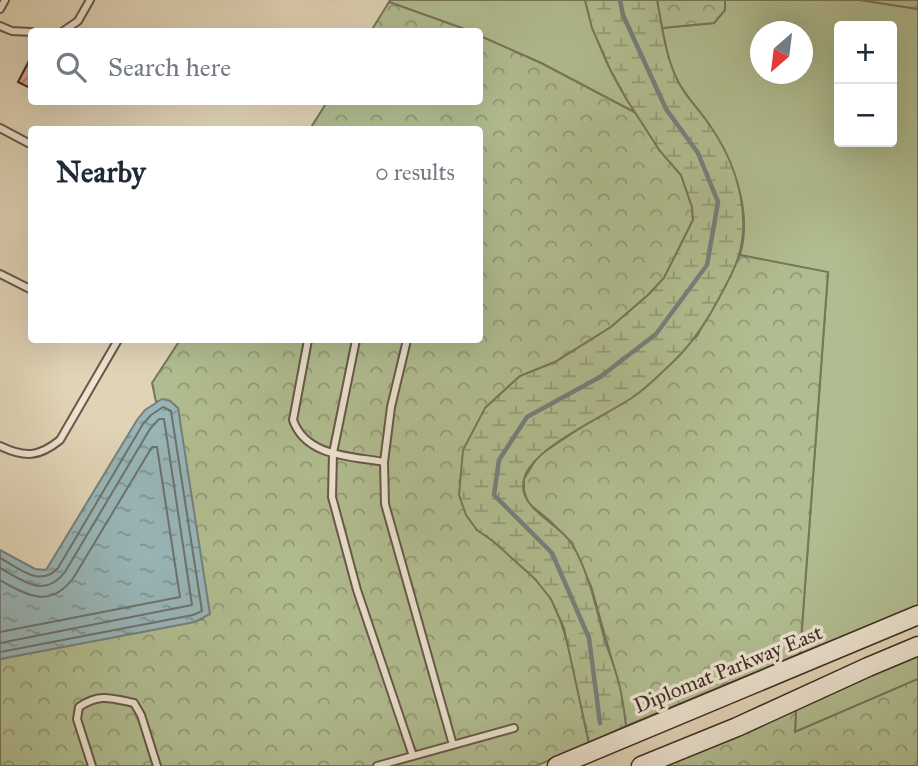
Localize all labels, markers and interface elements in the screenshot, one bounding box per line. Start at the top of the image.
north arrow [750,21,813,84]
map controls [834,21,897,147]
button: + [834,21,897,84]
search box [28,28,483,105]
icon: search [52,48,90,86]
text: Search here [108,51,231,83]
button: − [834,84,897,147]
text: Nearby [56,154,146,190]
text: 0 results [375,158,455,186]
street label: Diplomat Parkway East [630,619,827,719]

